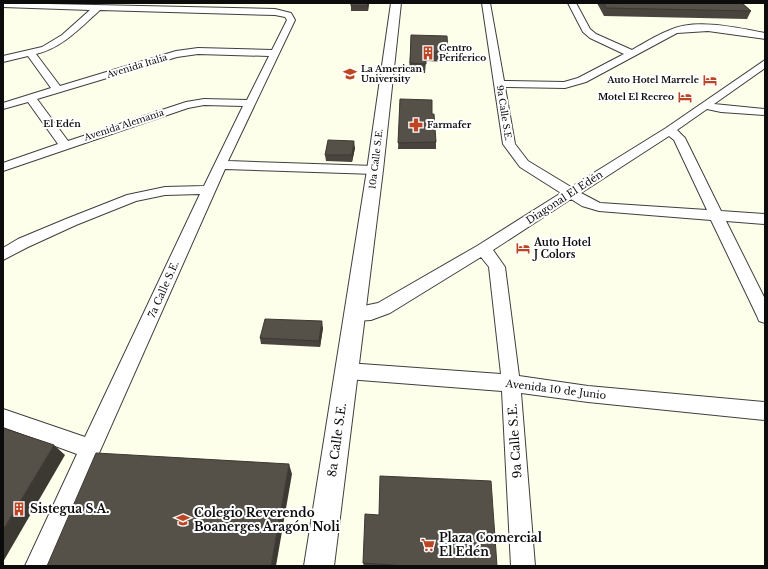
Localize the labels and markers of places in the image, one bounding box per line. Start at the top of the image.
place label: Centro Periferico [439,42,486,63]
building icon: Centro Periferico [420,45,436,61]
place label: La American University [361,63,422,84]
school or university icon: La American University [342,66,358,82]
hotel icon: Auto Hotel Marrele [702,72,718,88]
place label: Auto Hotel Marrele [606,74,699,85]
hotel icon: Motel El Recreo [677,89,693,105]
place label: Motel El Recreo [598,91,674,102]
pharmacy icon: Farmafer [408,117,424,133]
place label: Farmafer [427,119,472,130]
place label: Auto Hotel J Colors [532,236,591,261]
hotel icon: Auto Hotel J Colors [515,240,531,256]
building icon: Sistegua S.A. [11,501,27,517]
place label: Sistegua S.A. [30,501,109,516]
place label: Colegio Reverendo Boanerges Aragón Noli [194,505,340,534]
school or university icon: Colegio Reverendo Boanerges Aragón Noli [175,512,191,528]
place label: Plaza Comercial El Edén [439,530,543,559]
supermarket icon: Plaza Comercial El Edén [420,537,436,553]

